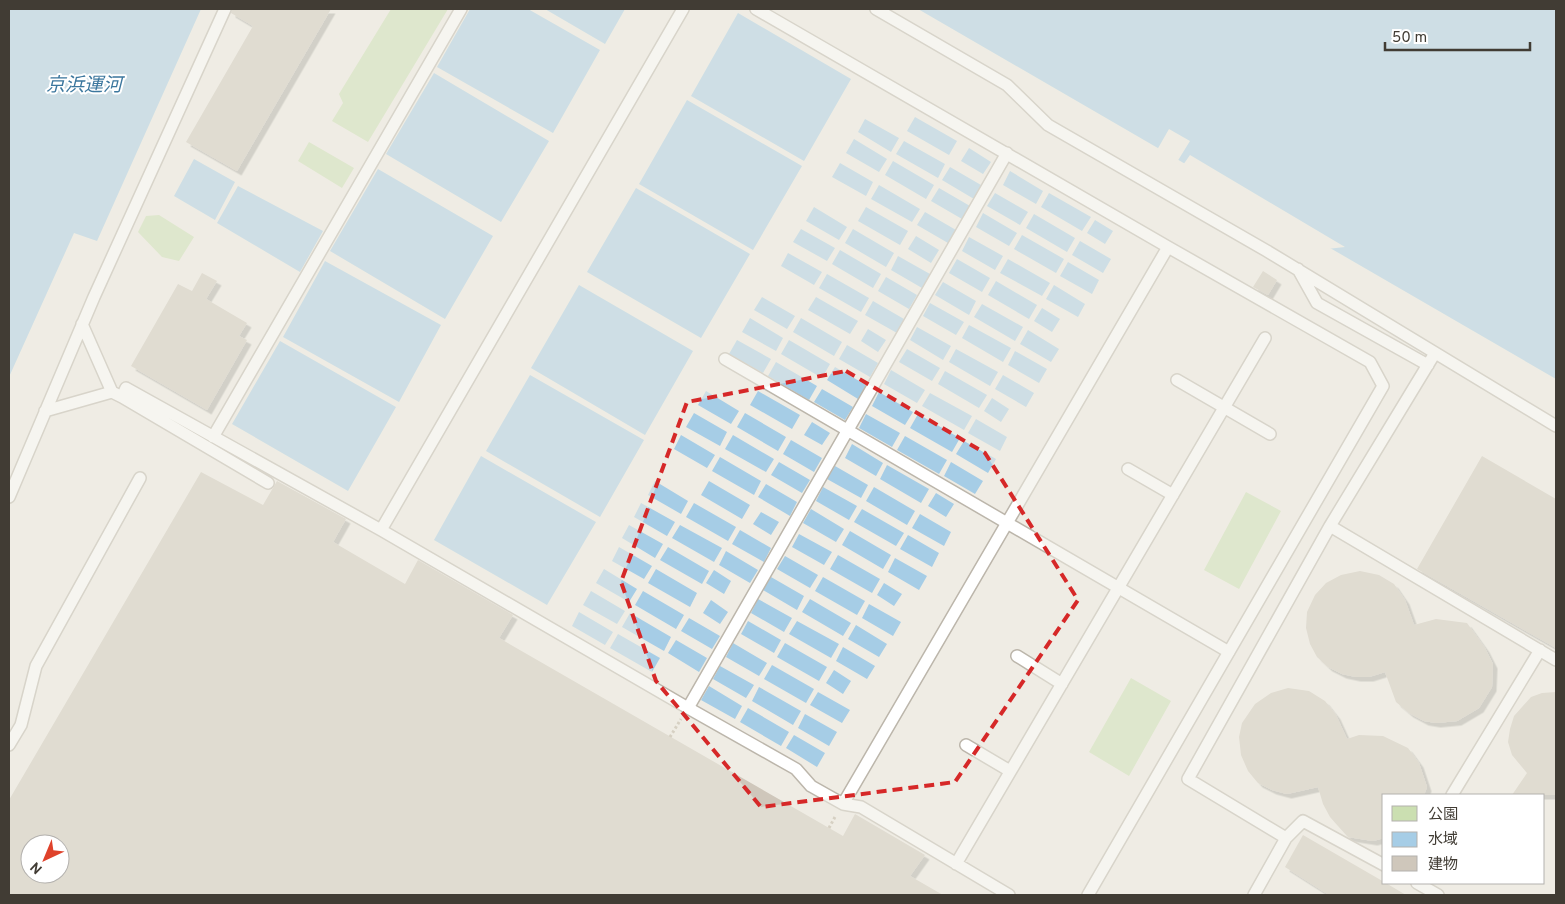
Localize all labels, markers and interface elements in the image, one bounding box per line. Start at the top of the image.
scale bar [1385,20,1530,52]
text: 50 m [1392,29,1427,48]
water label: 京浜運河 [46,74,126,98]
legend [1382,794,1545,884]
text: 公園 [1428,806,1458,825]
text: 水域 [1428,831,1458,850]
north arrow [20,834,70,884]
text: 建物 [1428,856,1458,875]
text: N [27,858,47,877]

